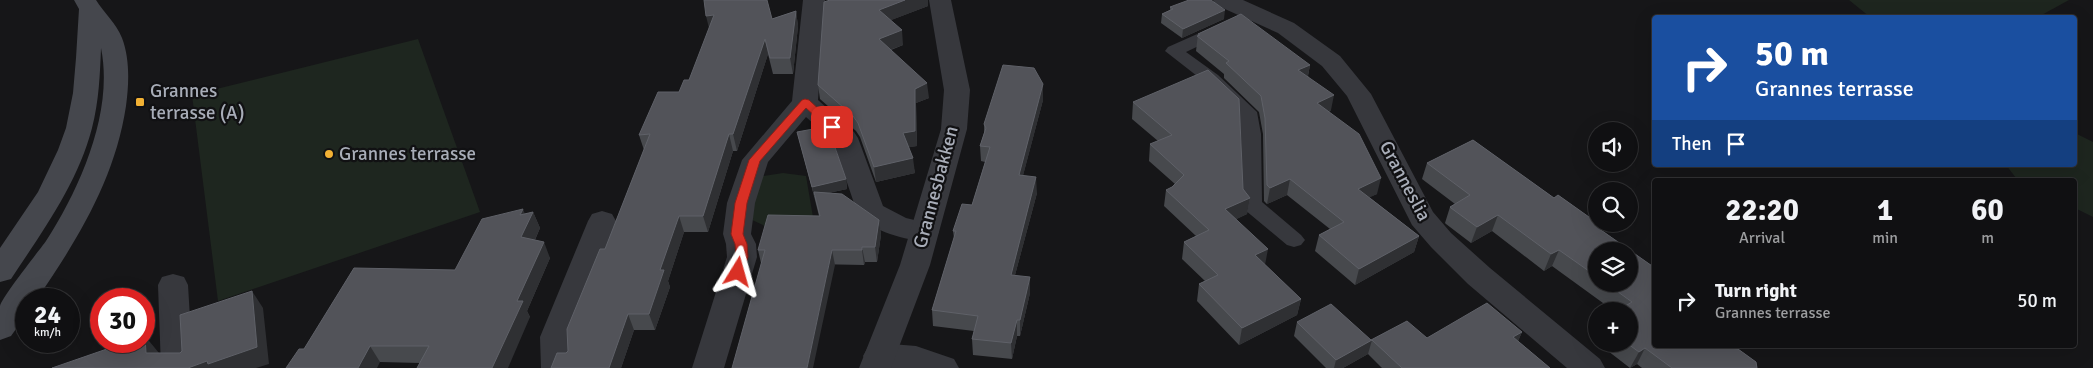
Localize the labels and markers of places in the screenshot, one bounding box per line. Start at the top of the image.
place label: Grannes terrasse (A) [150,79,245,125]
marker: Grannes terrasse (A) [134,96,146,108]
pin [811,106,853,148]
place label: Grannes terrasse [339,142,476,166]
marker: Grannes terrasse [323,148,335,160]

